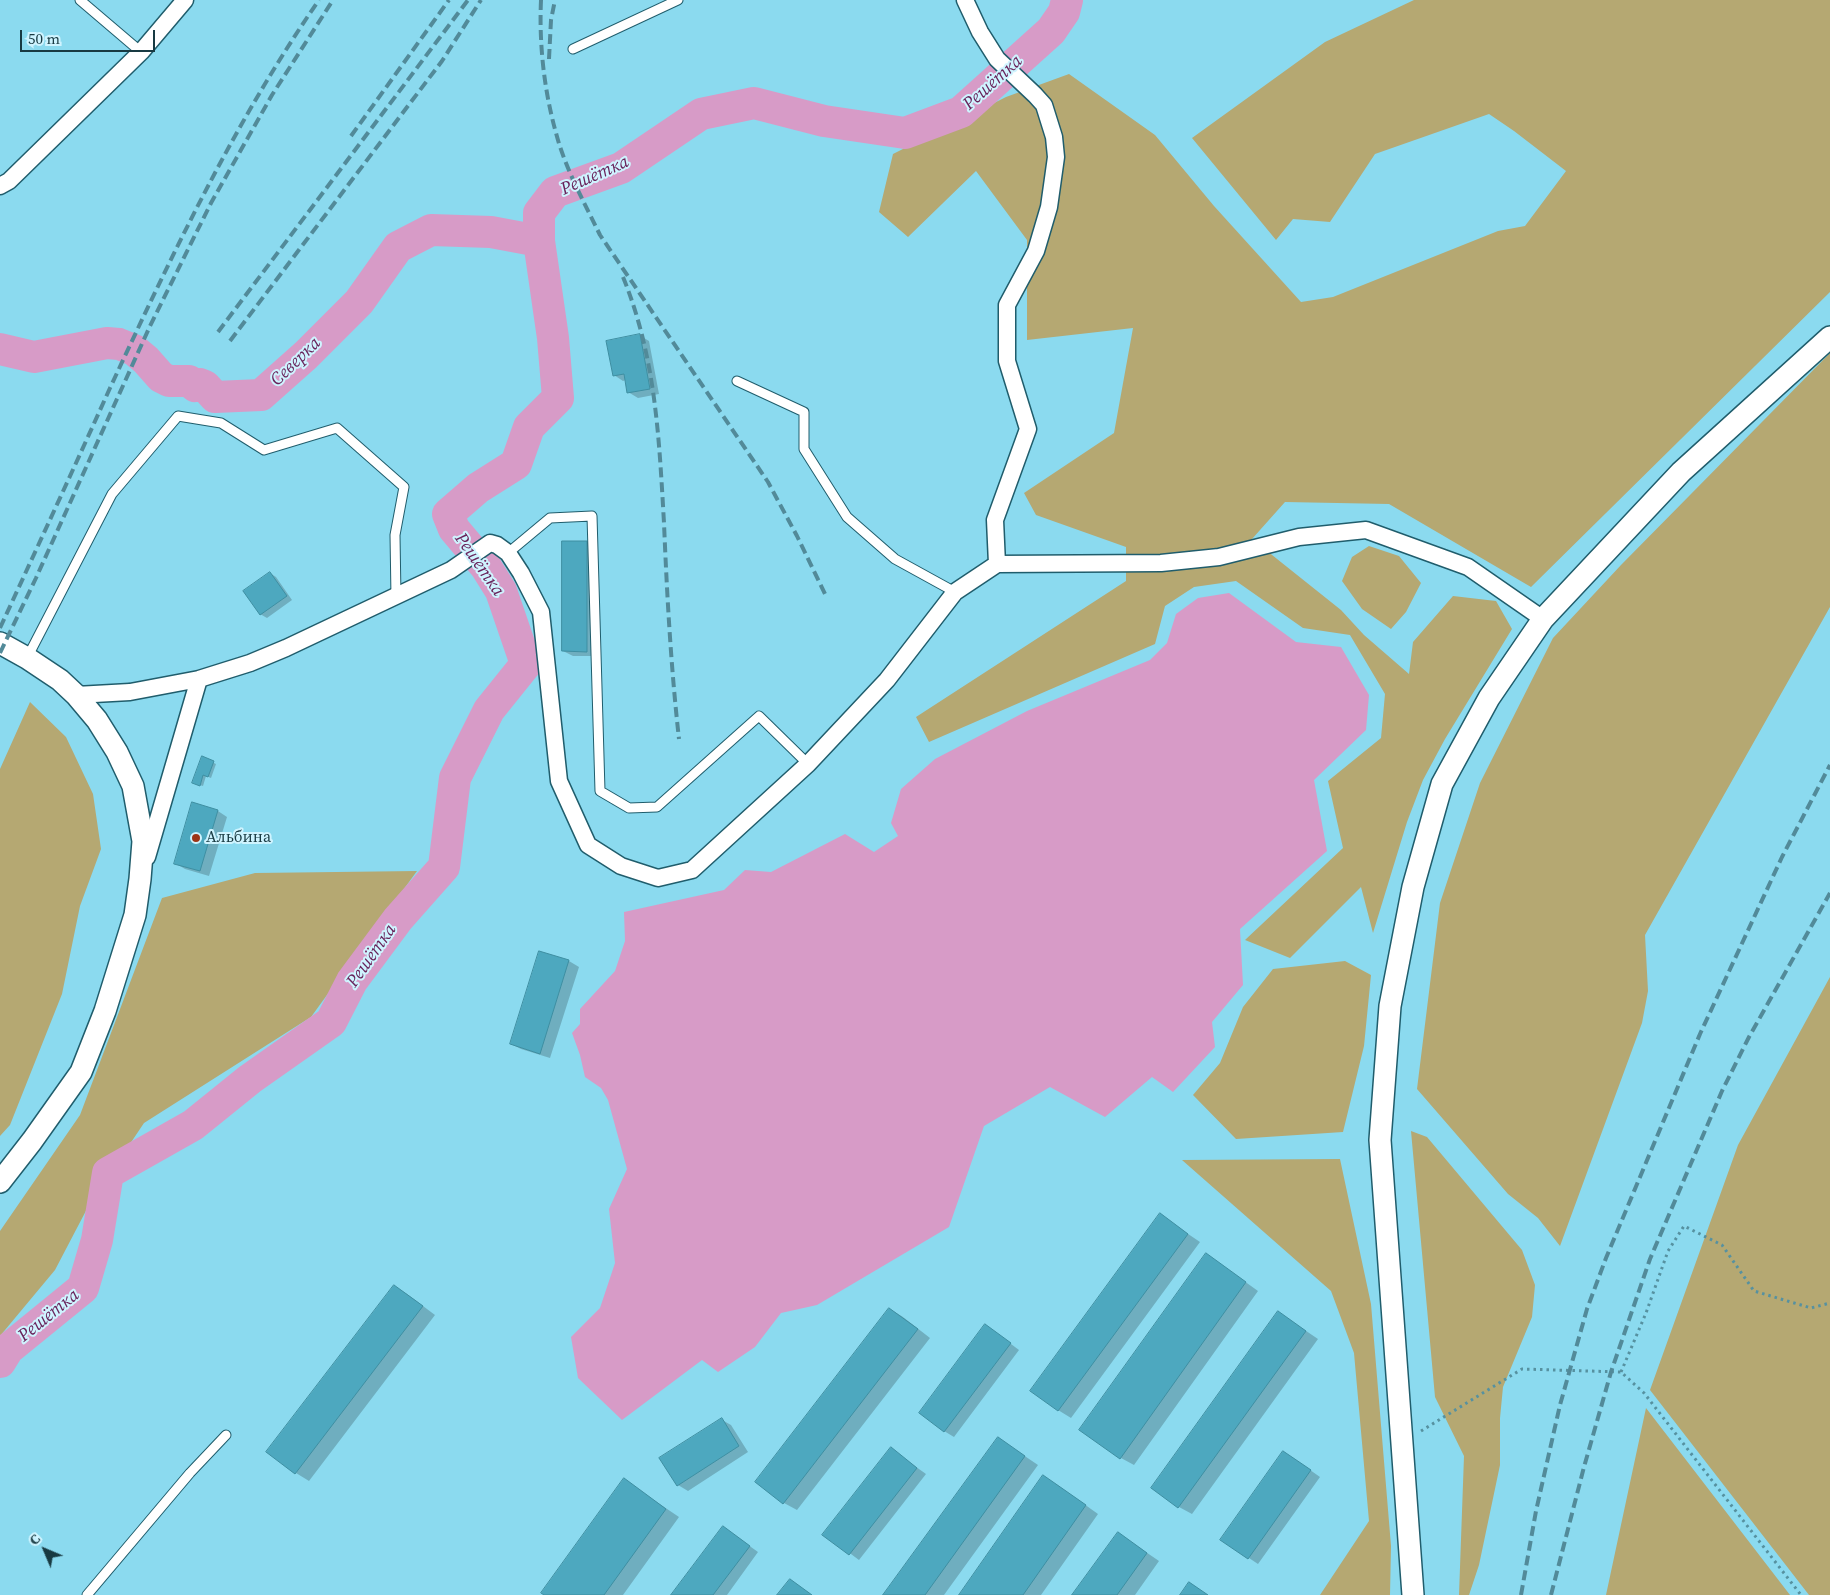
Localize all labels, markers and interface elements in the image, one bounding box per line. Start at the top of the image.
scale bar [22,20,158,52]
text: 50 m [28,28,60,49]
water label: Решётка [959,51,1027,115]
water label: Решётка [558,151,632,201]
water label: Северка [267,333,325,391]
water label: Решётка [449,529,509,601]
place label: Альбина [206,828,271,848]
marker: Альбина [190,832,202,844]
water label: Решётка [342,920,402,992]
water label: Решётка [14,1285,84,1347]
north arrow [20,1525,70,1575]
text: С [24,1529,45,1550]

